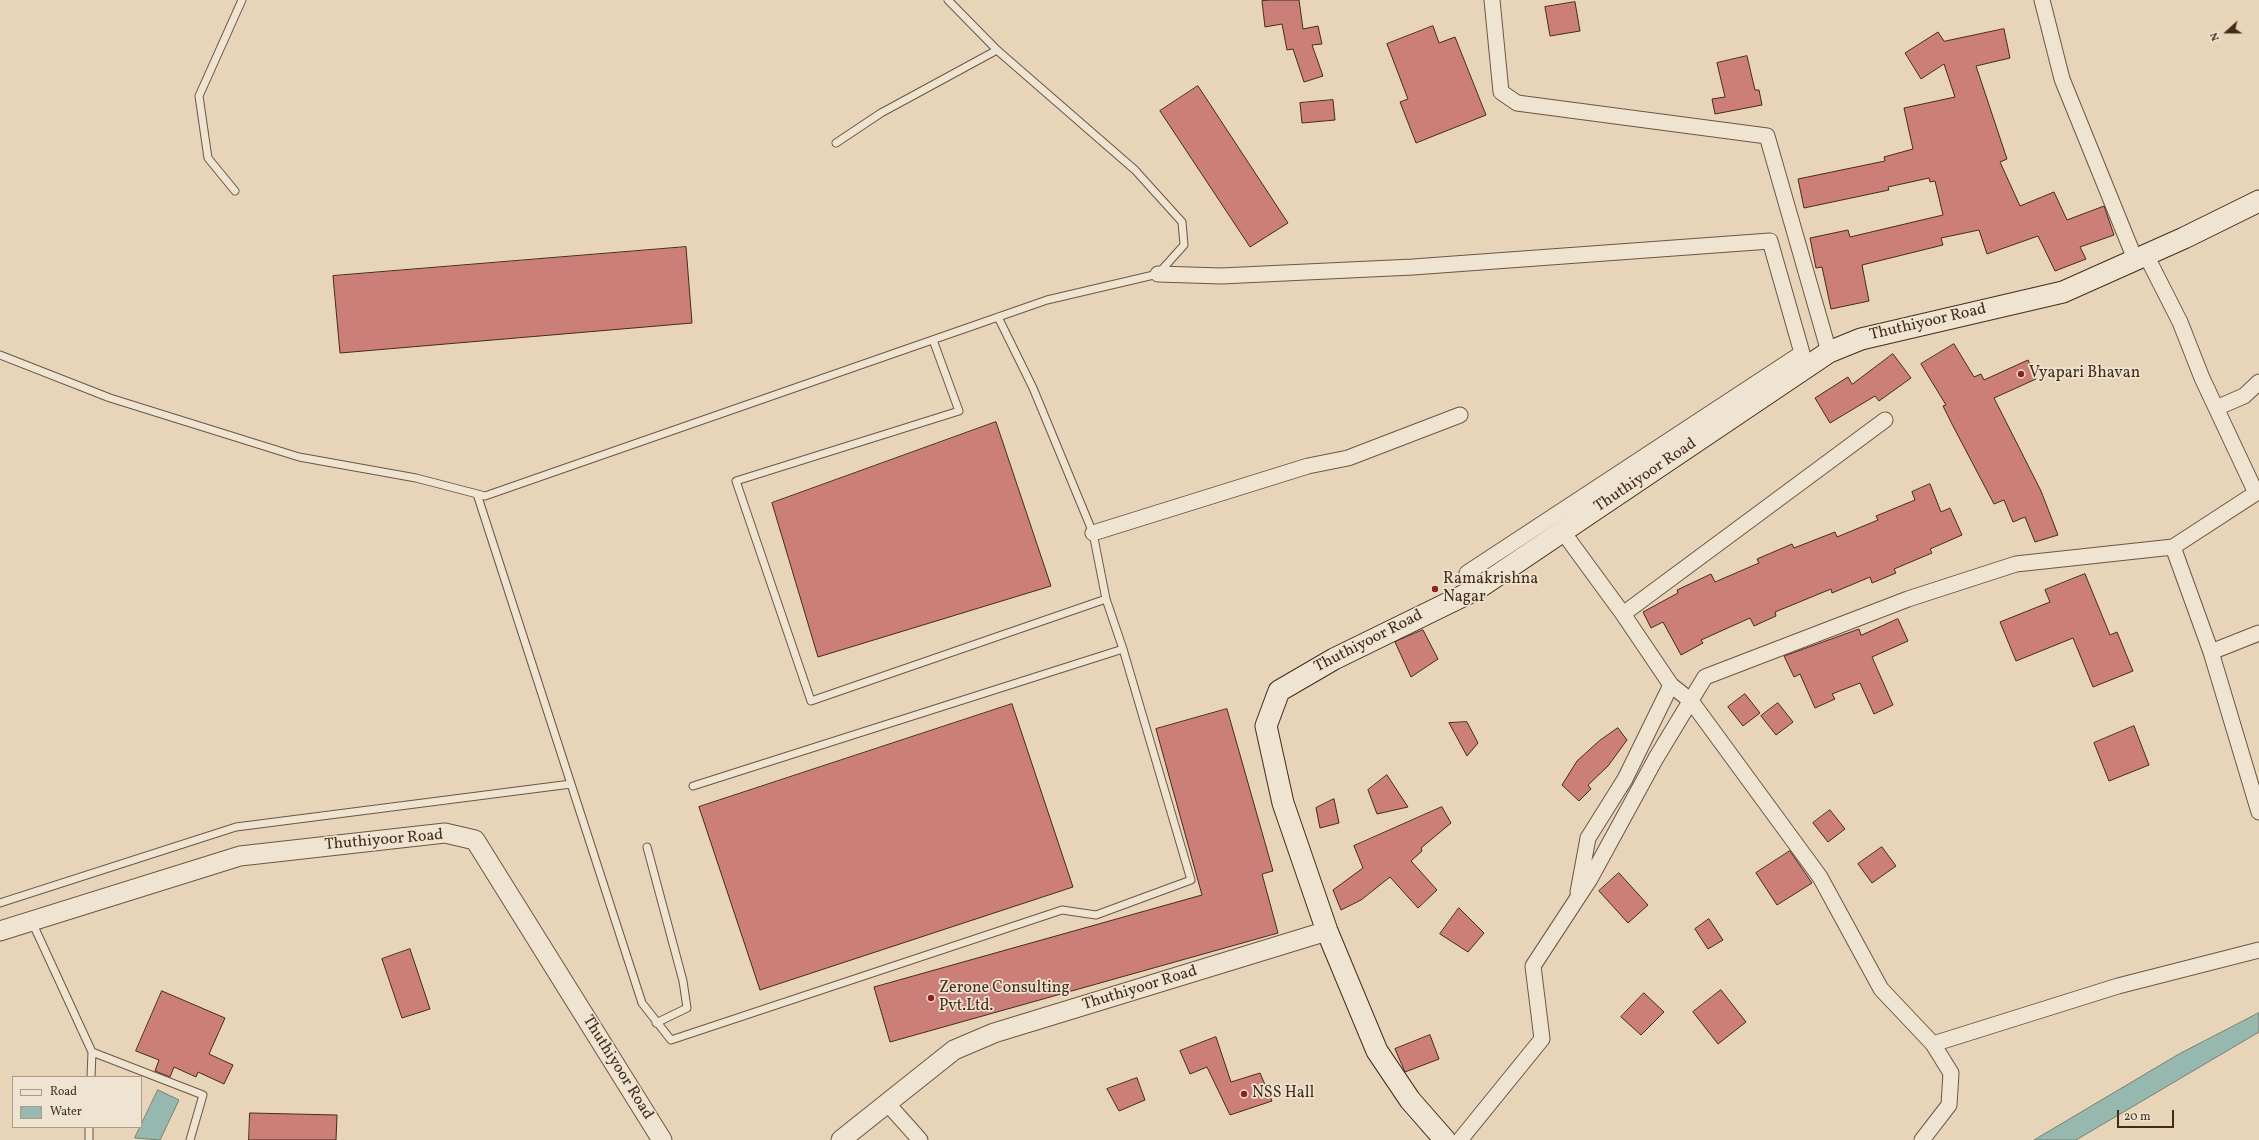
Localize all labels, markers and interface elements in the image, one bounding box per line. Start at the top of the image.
north arrow [2207,12,2247,52]
text: N [2207,30,2224,43]
street label: Thuthiyoor Road [1868,300,1988,346]
place label: Vyapari Bhavan [2029,364,2140,384]
marker: Vyapari Bhavan [2016,369,2026,379]
street label: Thuthiyoor Road [1591,435,1701,517]
place label: Ramakrishna Nagar [1443,570,1538,608]
marker: Ramakrishna Nagar [1430,584,1440,594]
street label: Thuthiyoor Road [1312,606,1426,678]
street label: Thuthiyoor Road [324,826,444,856]
street label: Thuthiyoor Road [1080,962,1200,1016]
place label: Zerone Consulting Pvt.Ltd. [939,979,1070,1017]
marker: Zerone Consulting Pvt.Ltd. [926,993,936,1003]
street label: Thuthiyoor Road [577,1012,657,1124]
legend [12,1076,142,1128]
text: Road [50,1084,77,1100]
place label: NSS Hall [1252,1084,1314,1104]
marker: NSS Hall [1239,1089,1249,1099]
scale bar [2119,1102,2176,1128]
text: Water [50,1104,82,1120]
text: 20 m [2124,1109,2151,1125]

